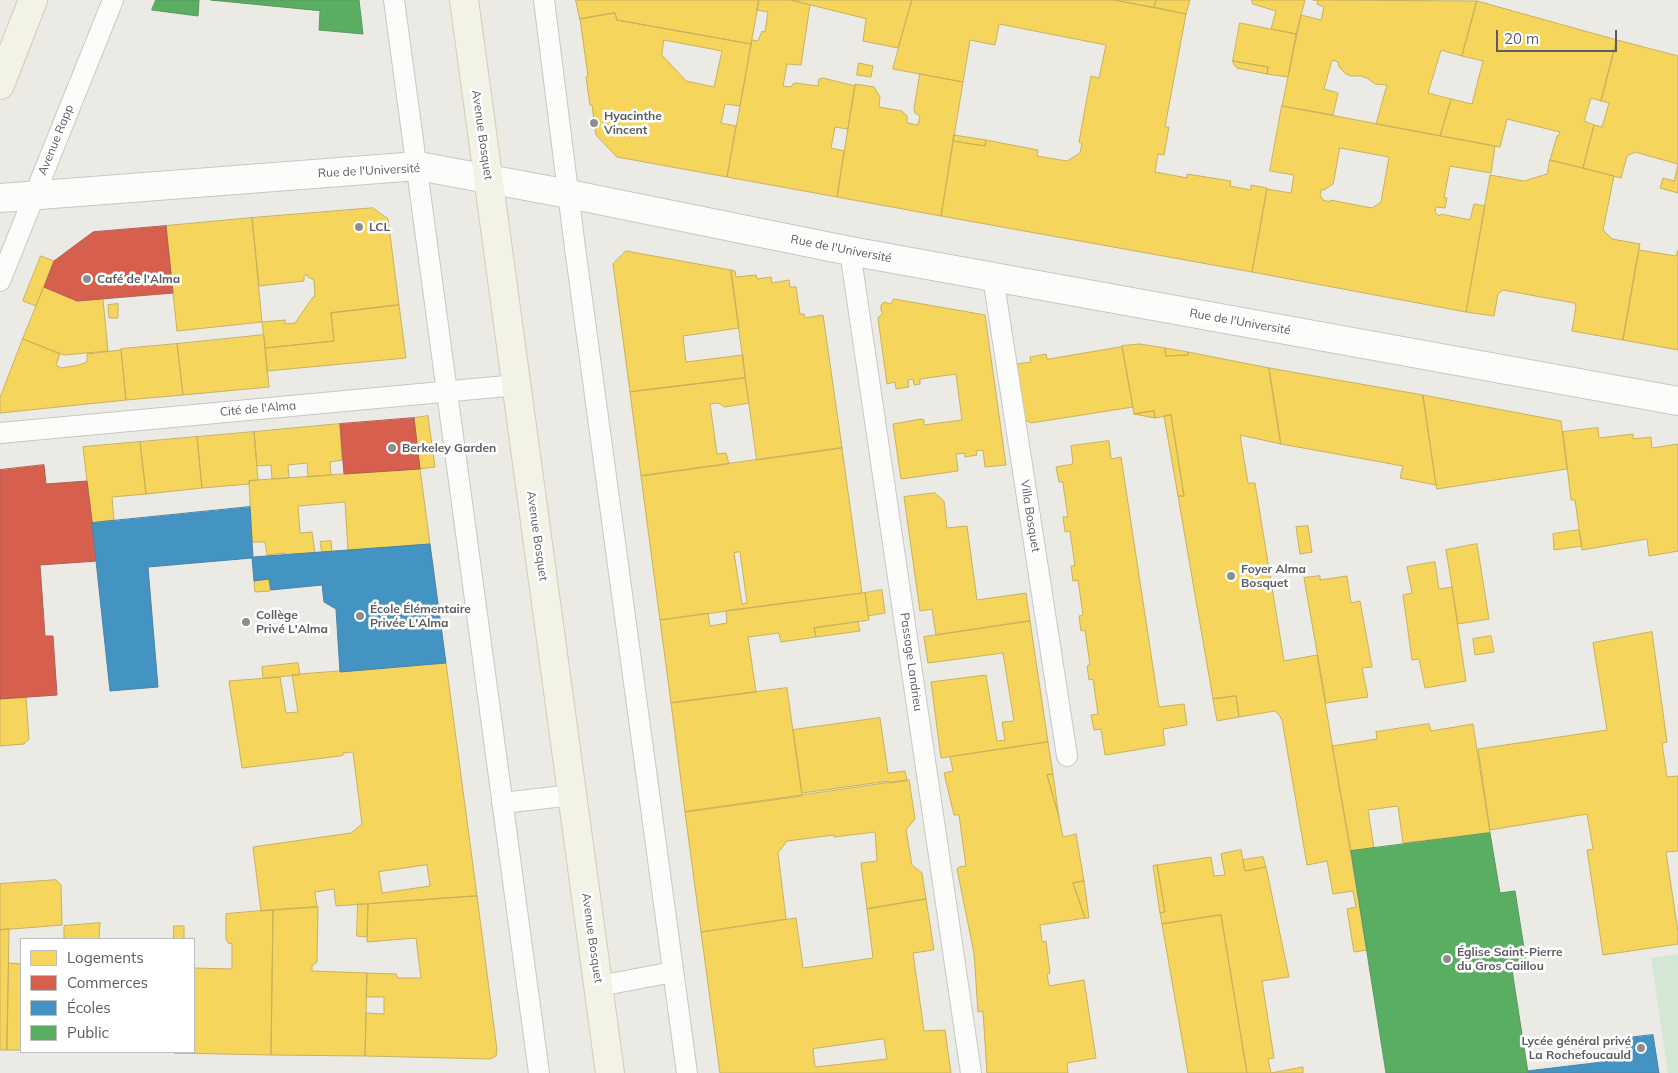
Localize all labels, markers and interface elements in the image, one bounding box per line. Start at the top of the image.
scale bar [1498,20,1619,52]
text: 20 m [1504,29,1539,48]
street label: Avenue Bosquet [469,89,495,181]
street label: Avenue Rapp [35,103,77,177]
place label: Hyacinthe Vincent [604,109,662,137]
marker: Hyacinthe Vincent [588,117,600,129]
street label: Rue de l'Université [317,161,421,181]
place label: LCL [369,220,390,234]
marker: LCL [353,221,365,233]
street label: Rue de l'Université [789,232,893,266]
place label: Café de l'Alma [97,272,180,286]
marker: Café de l'Alma [81,273,93,285]
street label: Rue de l'Université [1188,306,1292,338]
street label: Cité de l'Alma [219,398,297,420]
place label: Berkeley Garden [402,441,496,455]
marker: Berkeley Garden [386,442,398,454]
street label: Villa Bosquet [1017,479,1043,553]
street label: Avenue Bosquet [524,490,550,582]
place label: Foyer Alma Bosquet [1241,562,1306,590]
marker: Foyer Alma Bosquet [1225,570,1237,582]
place label: École Élémentaire Privée L'Alma [370,602,471,630]
place label: Collège Privé L'Alma [256,608,328,636]
marker: École Élémentaire Privée L'Alma [354,610,366,622]
street label: Passage Landrieu [897,612,925,712]
marker: Collège Privé L'Alma [240,616,252,628]
street label: Avenue Bosquet [579,892,605,984]
legend [20,938,195,1053]
place label: Église Saint-Pierre du Gros Caillou [1457,945,1563,973]
text: Logements [67,948,144,967]
marker: Église Saint-Pierre du Gros Caillou [1441,953,1453,965]
text: Commerces [67,973,148,992]
text: Écoles [67,998,111,1017]
text: Public [67,1023,109,1042]
place label: Lycée général privé La Rochefoucauld [1521,1034,1631,1062]
marker: Lycée général privé La Rochefoucauld [1635,1042,1647,1054]

